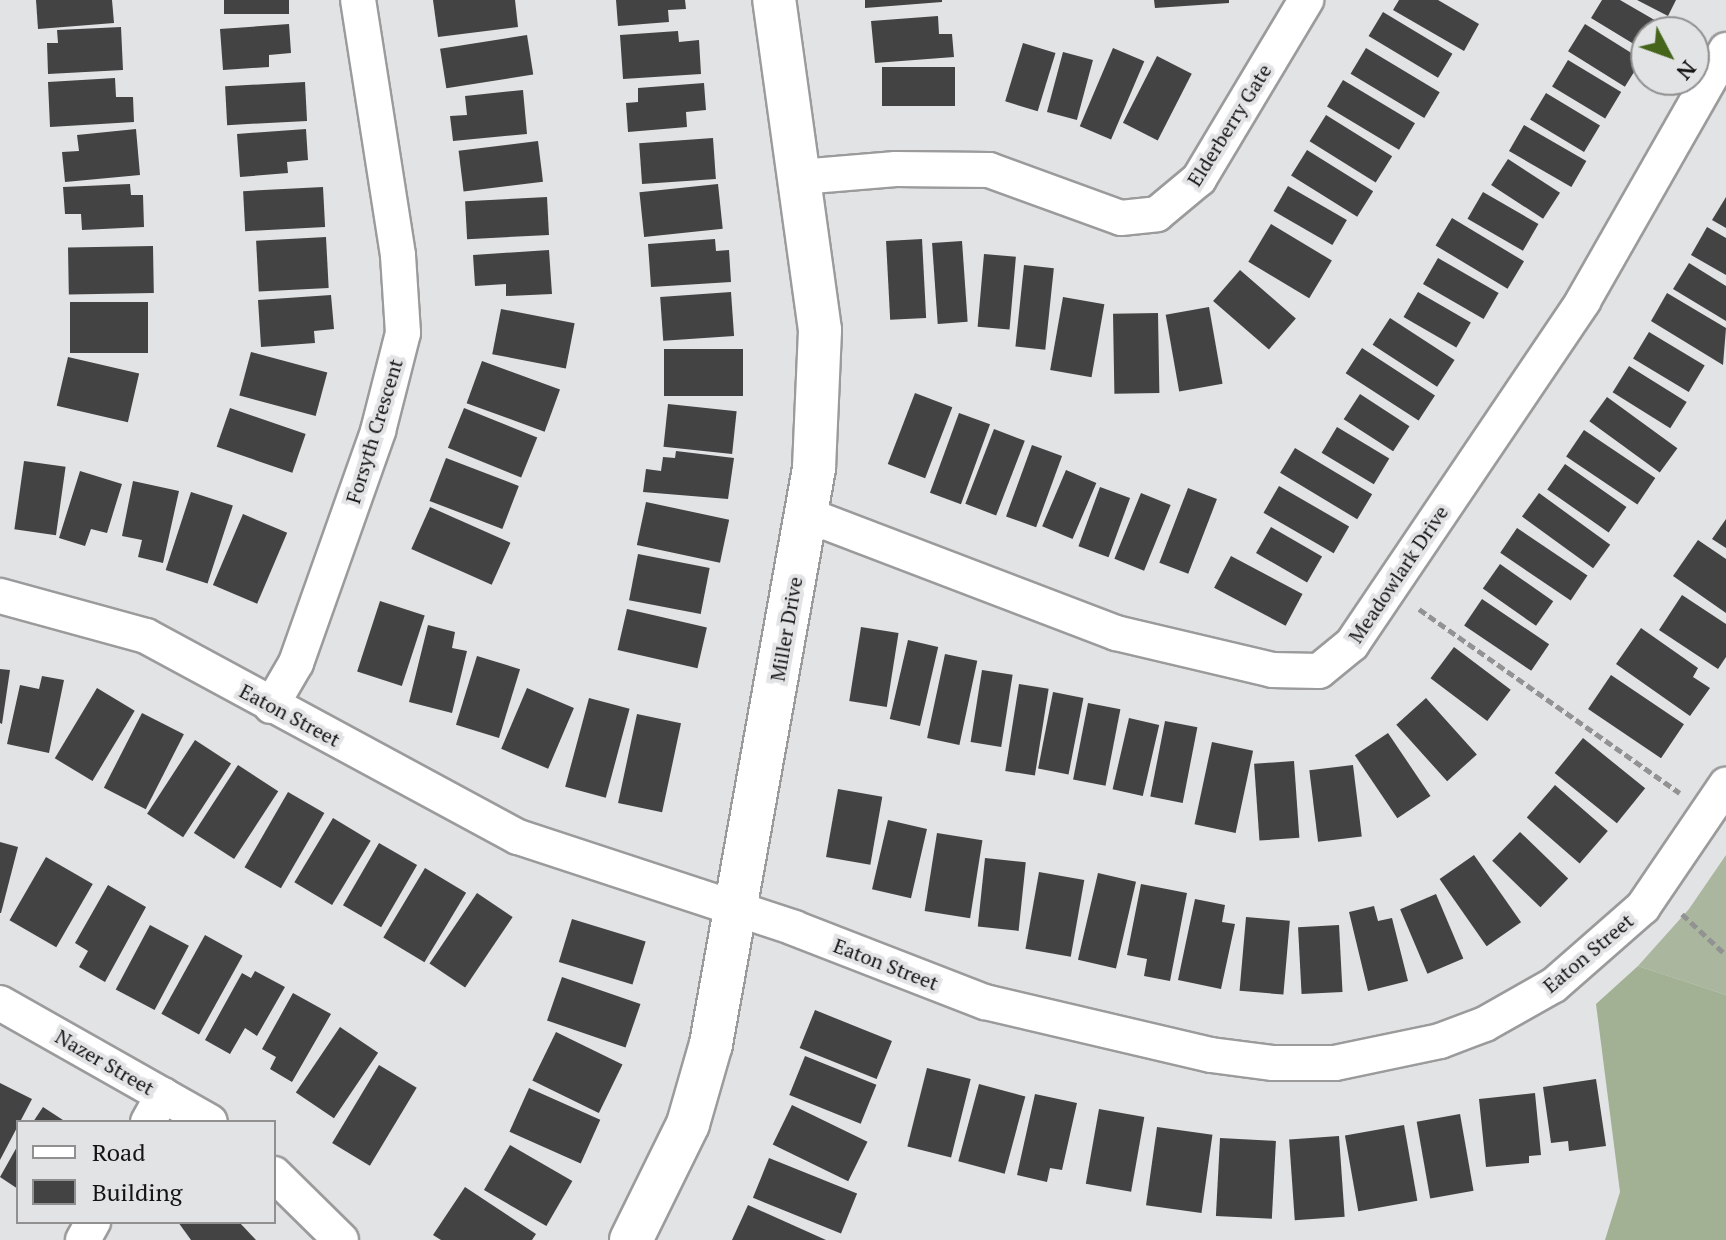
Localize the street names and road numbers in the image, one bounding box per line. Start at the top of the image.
street label: Elderberry Gate [1182,60,1276,190]
street label: Forsyth Crescent [341,356,407,506]
street label: Meadowlark Drive [1343,501,1453,647]
street label: Miller Drive [765,575,807,683]
street label: Eaton Street [236,679,344,751]
street label: Eaton Street [1538,908,1638,998]
street label: Eaton Street [830,933,942,995]
street label: Nazer Street [51,1024,159,1100]

